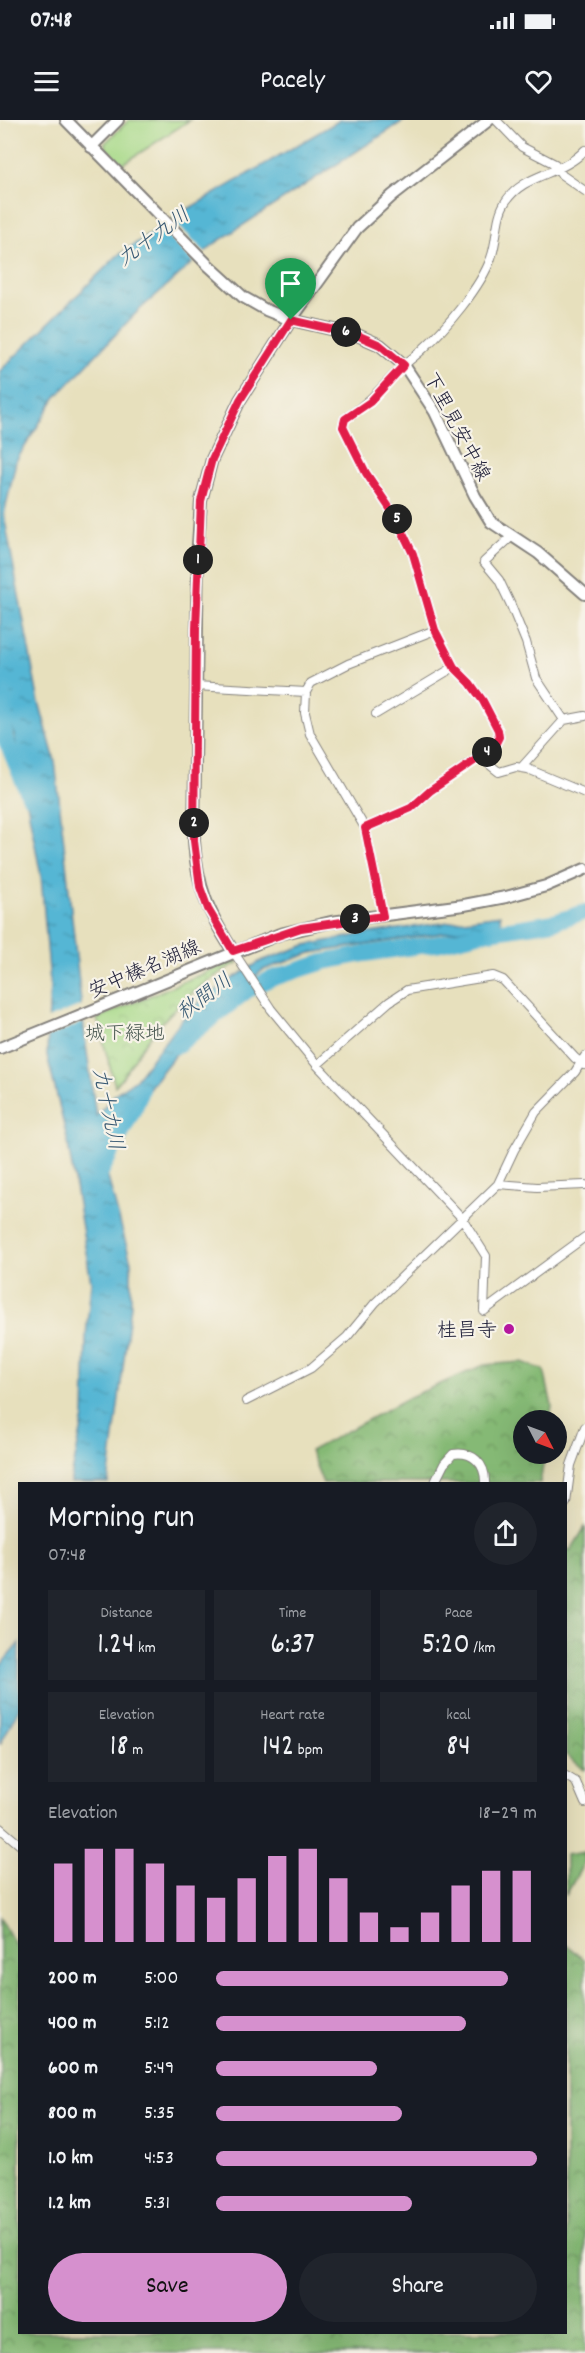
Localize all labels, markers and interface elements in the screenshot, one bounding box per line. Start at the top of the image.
text: 07:48 [30,6,72,37]
text: Pacely [260,62,325,101]
icon: menu [30,65,63,98]
icon: heart [522,65,555,98]
water label: 九十九川 [112,202,198,275]
pin [265,258,316,320]
icon: arrive [274,267,307,300]
pin: 6 [331,317,361,347]
text: 6 [342,320,350,343]
street label: 下里見安中線 [415,368,496,487]
pin: 5 [382,504,412,534]
text: 5 [393,507,401,530]
pin: 1 [183,545,213,575]
text: 1 [196,548,200,571]
pin: 4 [472,737,502,767]
text: 4 [484,740,490,763]
pin: 2 [179,808,209,838]
text: 2 [191,811,198,834]
pin: 3 [340,904,370,934]
text: 3 [351,907,359,930]
street label: 安中榛名湖線 [84,934,206,1007]
water label: 秋間川 [172,967,240,1029]
park label: 城下緑地 [85,1021,165,1049]
water label: 九十九川 [83,1065,129,1154]
place label: 桂昌寺 [437,1318,497,1346]
marker: 桂昌寺 [502,1322,516,1336]
north arrow [513,1410,567,1464]
map controls [513,1410,567,1464]
text: Morning run [48,1496,195,1543]
button: share [474,1502,537,1565]
text: 07:48 [48,1542,86,1570]
text: Distance [100,1602,153,1625]
text: Time [279,1602,306,1625]
text: Pace [444,1602,473,1625]
text: 1.24 [97,1625,134,1668]
text: 6:37 [270,1625,315,1668]
text: 5:20 [421,1625,470,1668]
text: km [134,1637,156,1660]
text: /km [470,1637,496,1660]
text: Elevation [99,1704,154,1727]
text: Heart rate [260,1704,325,1727]
text: kcal [446,1704,471,1727]
text: 18 [110,1727,128,1770]
text: 142 [262,1727,294,1770]
text: 84 [446,1727,471,1770]
text: m [128,1739,143,1762]
text: bpm [294,1739,323,1762]
text: Elevation [48,1800,118,1828]
text: 18–29 m [478,1800,537,1828]
text: 200 m [48,1965,97,1993]
text: 5:00 [144,1965,178,1993]
text: 400 m [48,2010,96,2038]
text: 5:12 [144,2010,170,2038]
text: 600 m [48,2055,98,2083]
text: 5:49 [144,2055,174,2083]
text: 800 m [48,2100,96,2128]
text: 5:35 [144,2100,175,2128]
text: 1.0 km [48,2145,93,2173]
text: 4:53 [144,2145,174,2173]
text: 1.2 km [48,2190,91,2218]
text: 5:31 [144,2190,170,2218]
button: Save [48,2253,287,2322]
button: Share [299,2253,537,2322]

